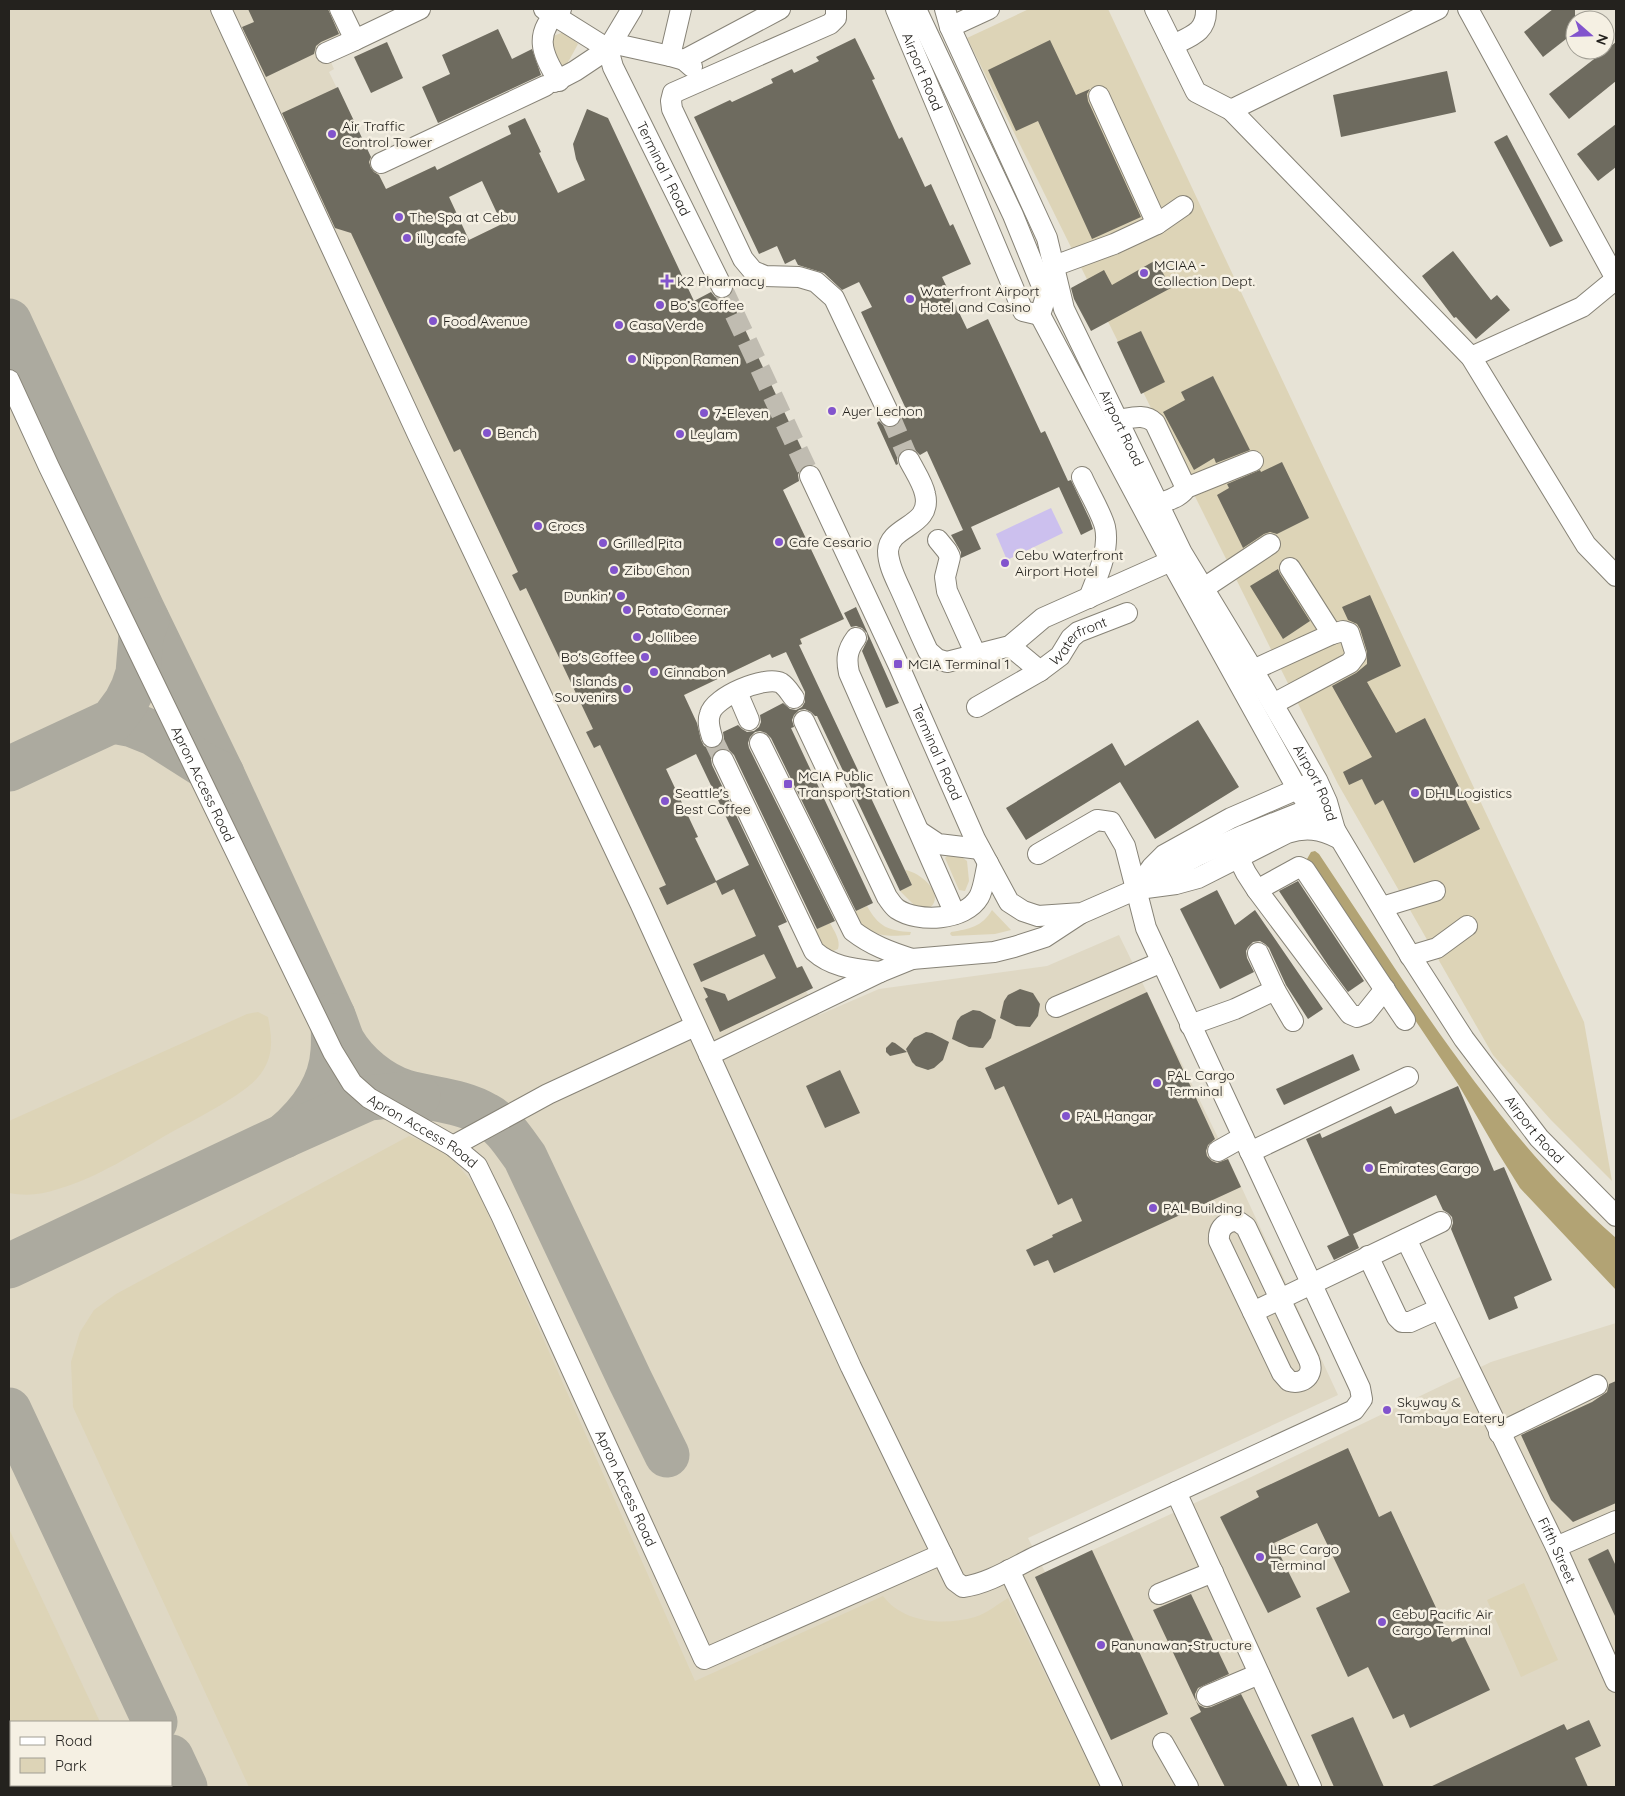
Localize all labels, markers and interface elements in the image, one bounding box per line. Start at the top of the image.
north arrow [1565,10,1615,60]
street label: Airport Road [898,30,947,113]
text: N [1592,32,1612,47]
place label: Air Traffic Control Tower [342,117,433,151]
street label: Terminal 1 Road [632,118,694,219]
marker: Air Traffic Control Tower [326,128,338,140]
place label: The Spa at Cebu [409,208,516,226]
marker: The Spa at Cebu [393,211,405,223]
place label: illy cafe [417,229,466,247]
marker: illy cafe [401,232,413,244]
place label: MCIAA - Collection Dept. [1154,256,1255,290]
marker: MCIAA - Collection Dept. [1138,267,1150,279]
place label: K2 Pharmacy [677,272,765,290]
marker: K2 Pharmacy [661,275,673,287]
place label: Waterfront Airport Hotel and Casino [920,282,1040,316]
marker: Waterfront Airport Hotel and Casino [904,293,916,305]
place label: Bo’s Coffee [670,296,744,314]
marker: Bo’s Coffee [654,299,666,311]
place label: Food Avenue [443,312,528,330]
marker: Food Avenue [427,315,439,327]
place label: Casa Verde [629,316,704,334]
marker: Casa Verde [613,319,625,331]
place label: Nippon Ramen [642,350,739,368]
marker: Nippon Ramen [626,353,638,365]
street label: Airport Road [1095,387,1148,469]
place label: Ayer Lechon [842,402,923,420]
place label: 7-Eleven [714,404,769,422]
marker: Ayer Lechon [826,405,838,417]
marker: 7-Eleven [698,407,710,419]
place label: Bench [497,424,537,442]
place label: Leylam [690,425,738,443]
marker: Bench [481,427,493,439]
marker: Leylam [674,428,686,440]
place label: Crocs [548,517,585,535]
marker: Crocs [532,520,544,532]
place label: Cafe Cesario [789,533,872,551]
place label: Grilled Pita [613,534,682,552]
marker: Cafe Cesario [773,536,785,548]
marker: Grilled Pita [597,537,609,549]
place label: Cebu Waterfront Airport Hotel [1015,546,1124,580]
marker: Cebu Waterfront Airport Hotel [999,557,1011,569]
place label: Zibu Chon [624,561,690,579]
marker: Zibu Chon [608,564,620,576]
place label: Dunkin' [564,587,611,605]
marker: Dunkin' [615,590,627,602]
place label: Potato Corner [637,601,729,619]
marker: Potato Corner [621,604,633,616]
street label: Waterfront [1046,613,1110,670]
place label: Jollibee [647,628,697,646]
marker: Jollibee [631,631,643,643]
place label: Bo's Coffee [561,648,635,666]
marker: Bo's Coffee [639,651,651,663]
place label: MCIA Terminal 1 [908,655,1010,673]
marker: MCIA Terminal 1 [892,658,904,670]
place label: Cinnabon [664,663,726,681]
marker: Cinnabon [648,666,660,678]
place label: Islands Souvenirs [554,672,617,706]
marker: Islands Souvenirs [621,683,633,695]
street label: Terminal 1 Road [908,701,966,803]
street label: Apron Access Road [167,723,239,845]
street label: Airport Road [1289,741,1341,823]
place label: MCIA Public Transport Station [798,767,910,801]
marker: MCIA Public Transport Station [782,778,794,790]
place label: Seattle's Best Coffee [675,784,751,818]
place label: DHL Logistics [1425,784,1512,802]
marker: DHL Logistics [1409,787,1421,799]
marker: Seattle's Best Coffee [659,795,671,807]
place label: PAL Cargo Terminal [1167,1066,1235,1100]
marker: PAL Cargo Terminal [1151,1077,1163,1089]
street label: Apron Access Road [364,1090,481,1172]
street label: Airport Road [1501,1092,1568,1167]
place label: PAL Hangar [1076,1107,1154,1125]
marker: PAL Hangar [1060,1110,1072,1122]
place label: Emirates Cargo [1379,1159,1479,1177]
marker: Emirates Cargo [1363,1162,1375,1174]
place label: PAL Building [1163,1199,1243,1217]
marker: PAL Building [1147,1202,1159,1214]
place label: Skyway & Tambaya Eatery [1397,1393,1505,1427]
marker: Skyway & Tambaya Eatery [1381,1404,1393,1416]
street label: Apron Access Road [591,1427,660,1549]
street label: Fifth Street [1534,1514,1580,1586]
place label: LBC Cargo Terminal [1270,1540,1339,1574]
marker: LBC Cargo Terminal [1254,1551,1266,1563]
place label: Cebu Pacific Air Cargo Terminal [1392,1605,1493,1639]
marker: Cebu Pacific Air Cargo Terminal [1376,1616,1388,1628]
place label: Panunawan-Structure [1111,1636,1252,1654]
marker: Panunawan-Structure [1095,1639,1107,1651]
legend [10,1721,172,1786]
text: Road [55,1731,92,1750]
text: Park [55,1756,87,1775]

